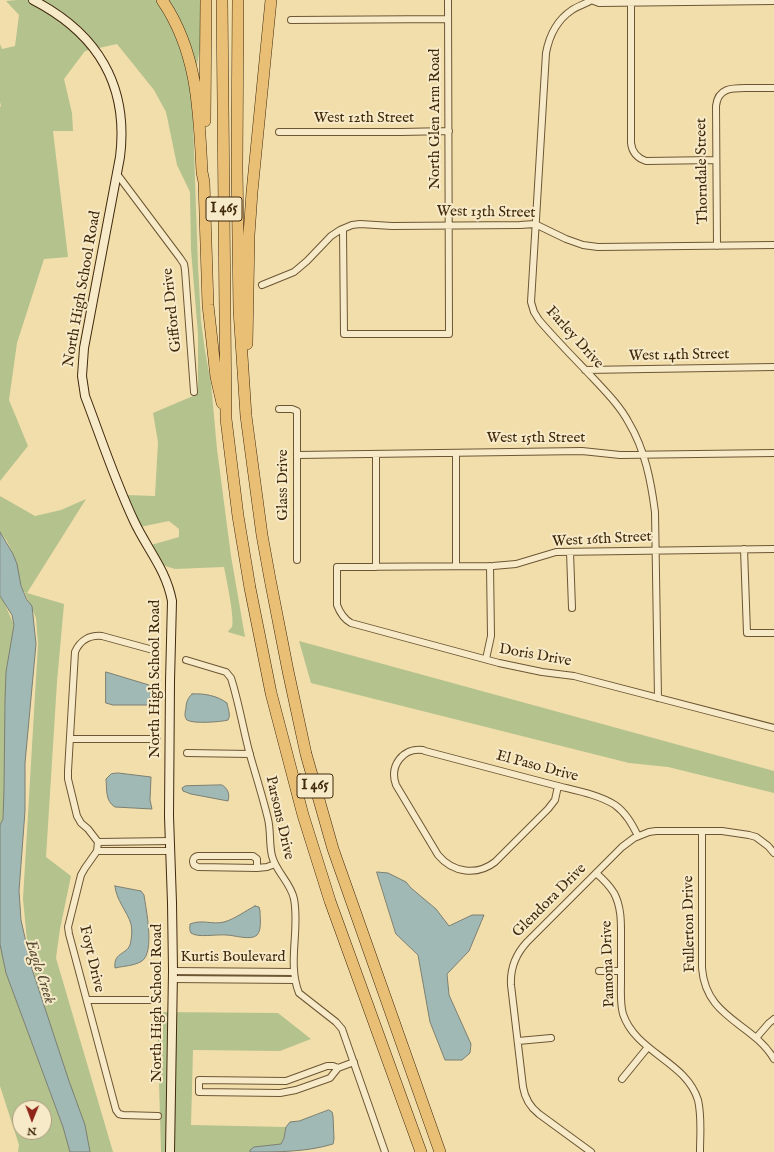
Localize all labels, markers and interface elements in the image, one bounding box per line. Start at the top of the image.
street label: North Glen Arm Road [427,48,445,190]
street label: West 12th Street [314,110,414,128]
street label: Thorndale Street [693,118,713,224]
road number: I 465 [206,197,242,221]
street label: West 13th Street [436,203,536,223]
street label: North High School Road [60,210,106,368]
street label: Gifford Drive [160,267,186,353]
street label: Farley Drive [541,303,607,373]
street label: West 14th Street [628,346,730,366]
street label: West 15th Street [487,430,585,448]
street label: Glass Drive [275,449,293,521]
street label: West 16th Street [552,528,652,552]
street label: North High School Road [147,600,165,758]
street label: Doris Drive [497,641,573,671]
street label: El Paso Drive [494,747,580,787]
street label: Parsons Drive [261,774,297,862]
road number: I 465 [297,774,333,798]
street label: Glendora Drive [509,860,591,942]
street label: Fullerton Drive [680,875,700,973]
street label: Pamona Drive [598,920,620,1008]
street label: Foyt Drive [75,924,107,994]
street label: North High School Road [149,924,167,1082]
water label: Eagle Creek [20,937,58,1007]
street label: Kurtis Boulevard [180,949,286,967]
north arrow [12,1100,52,1140]
text: N [27,1124,37,1138]

